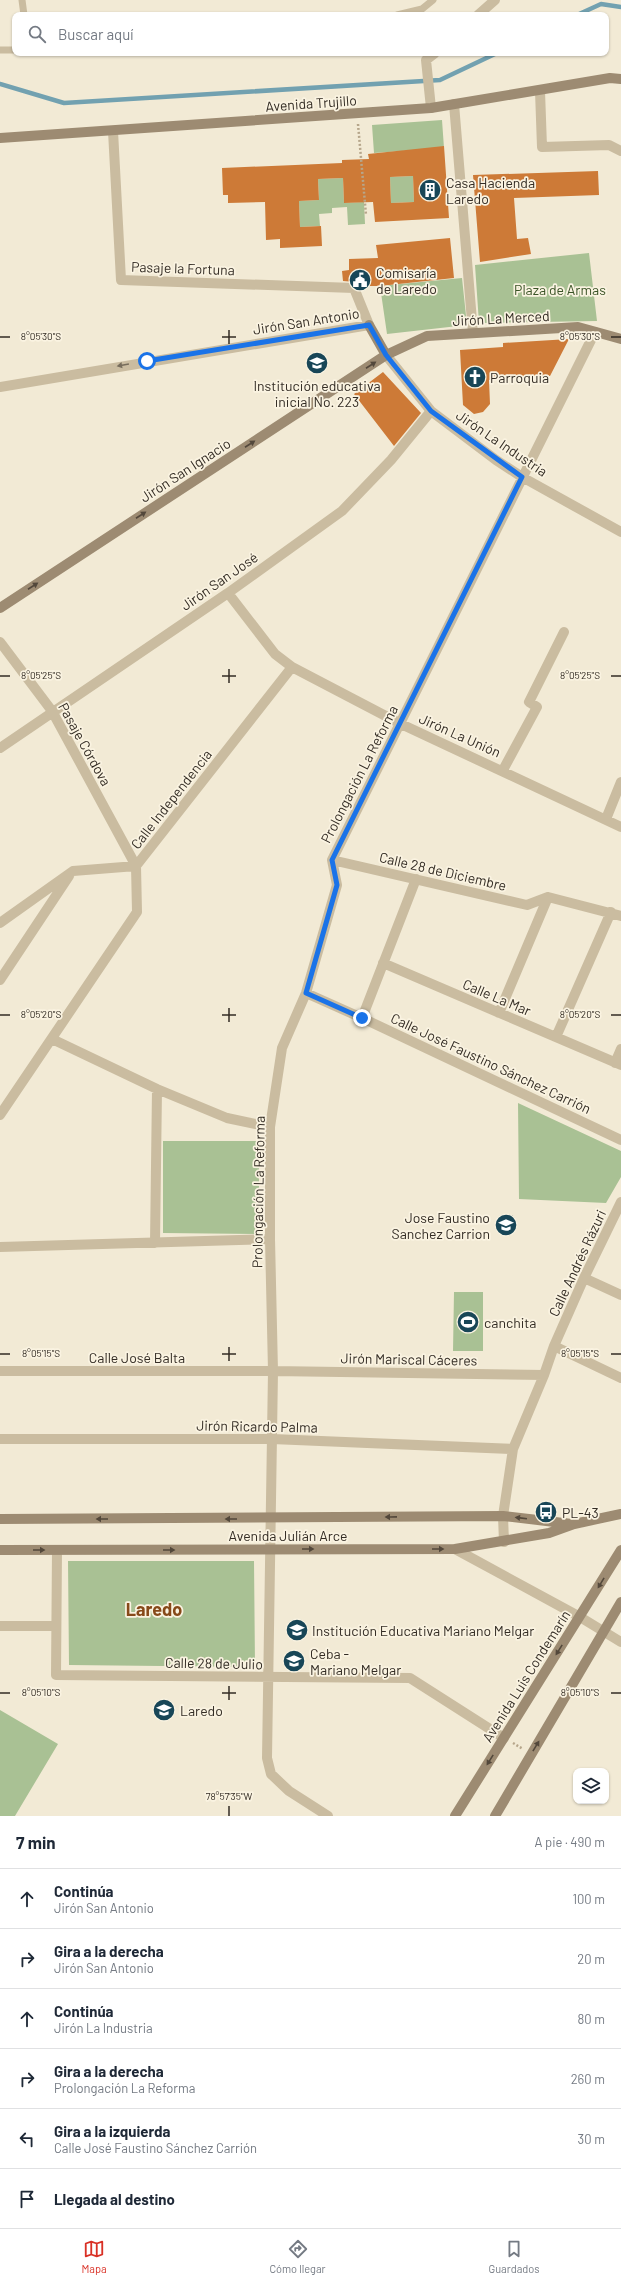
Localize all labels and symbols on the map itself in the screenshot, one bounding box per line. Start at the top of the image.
street label: Avenida Trujillo [265,91,357,115]
place label: Casa Hacienda Laredo [446,174,535,207]
building icon: Casa Hacienda Laredo [417,177,443,203]
street label: Pasaje la Fortuna [131,258,235,278]
place label: Comisaría de Laredo [376,264,437,297]
public building icon: Comisaría de Laredo [347,267,373,293]
park label: Plaza de Armas [514,281,606,298]
street label: Jirón San Antonio [252,304,360,338]
street label: Jirón La Merced [452,307,550,329]
text: 8°05'30"S [21,330,61,342]
text: 8°05'30"S [560,330,600,342]
school or university icon: Institución educativa inicial No. 223 [304,350,330,376]
route start [138,352,156,370]
one-way arrow [366,361,376,369]
one-way arrow [117,362,129,368]
church icon: Parroquia [462,364,488,390]
place label: Parroquia [490,369,549,386]
place label: Institución educativa inicial No. 223 [253,377,381,410]
street label: Jirón La Industria [453,406,551,480]
street label: Jirón San Ignacio [137,434,233,506]
one-way arrow [245,440,255,448]
one-way arrow [136,511,147,519]
street label: Jirón San José [177,548,261,614]
one-way arrow [27,582,38,590]
text: 8°05'25"S [21,669,61,681]
text: 8°05'25"S [560,669,600,681]
street label: Pasaje Córdova [55,699,115,789]
street label: Prolongación La Reforma [317,702,401,846]
street label: Jirón La Unión [416,709,504,761]
street label: Calle Independencia [127,746,215,852]
street label: Calle 28 de Diciembre [378,848,508,894]
street label: Calle La Mar [460,975,534,1019]
text: 8°05'20"S [21,1008,61,1020]
text: 8°05'20"S [560,1008,600,1020]
route end [353,1009,371,1027]
street label: Calle José Faustino Sánchez Carrión [388,1009,594,1117]
street label: Prolongación La Reforma [248,1116,268,1268]
street label: Calle Andrés Rázuri [545,1207,609,1319]
place label: Jose Faustino Sanchez Carrion [392,1209,490,1242]
school or university icon: Jose Faustino Sanchez Carrion [493,1212,519,1238]
sports icon: canchita [455,1309,481,1335]
place label: canchita [484,1314,537,1331]
text: 8°05'15"S [22,1347,60,1359]
text: 8°05'15"S [561,1347,599,1359]
street label: Calle José Balta [89,1349,185,1366]
street label: Jirón Mariscal Cáceres [340,1349,478,1369]
street label: Jirón Ricardo Palma [196,1416,318,1436]
bus stop icon: PL-43 [533,1499,559,1525]
place label: PL-43 [562,1504,599,1521]
one-way arrow [384,1514,397,1520]
one-way arrow [515,1515,527,1522]
one-way arrow [95,1516,108,1522]
one-way arrow [224,1516,237,1522]
street label: Avenida Julián Arce [229,1527,347,1544]
one-way arrow [302,1546,315,1552]
one-way arrow [432,1546,445,1552]
one-way arrow [33,1547,46,1553]
one-way arrow [163,1547,176,1553]
one-way arrow [597,1577,604,1589]
district label: Laredo [126,1598,182,1620]
street label: Avenida Luis Condemarín [478,1607,574,1745]
school or university icon: Institución Educativa Mariano Melgar [284,1617,310,1643]
place label: Institución Educativa Mariano Melgar [312,1622,534,1639]
place label: Ceba - Mariano Melgar [310,1645,401,1678]
one-way arrow [555,1645,563,1655]
school or university icon: Ceba - Mariano Melgar [281,1648,307,1674]
street label: Calle 28 de Julio [165,1654,263,1672]
text: 8°05'10"S [22,1686,61,1698]
text: 8°05'10"S [561,1686,600,1698]
school or university icon: Laredo [151,1697,177,1723]
place label: Laredo [180,1702,223,1719]
one-way arrow [532,1740,539,1752]
one-way arrow [486,1755,494,1765]
text: 78°57'35"W [206,1790,253,1802]

